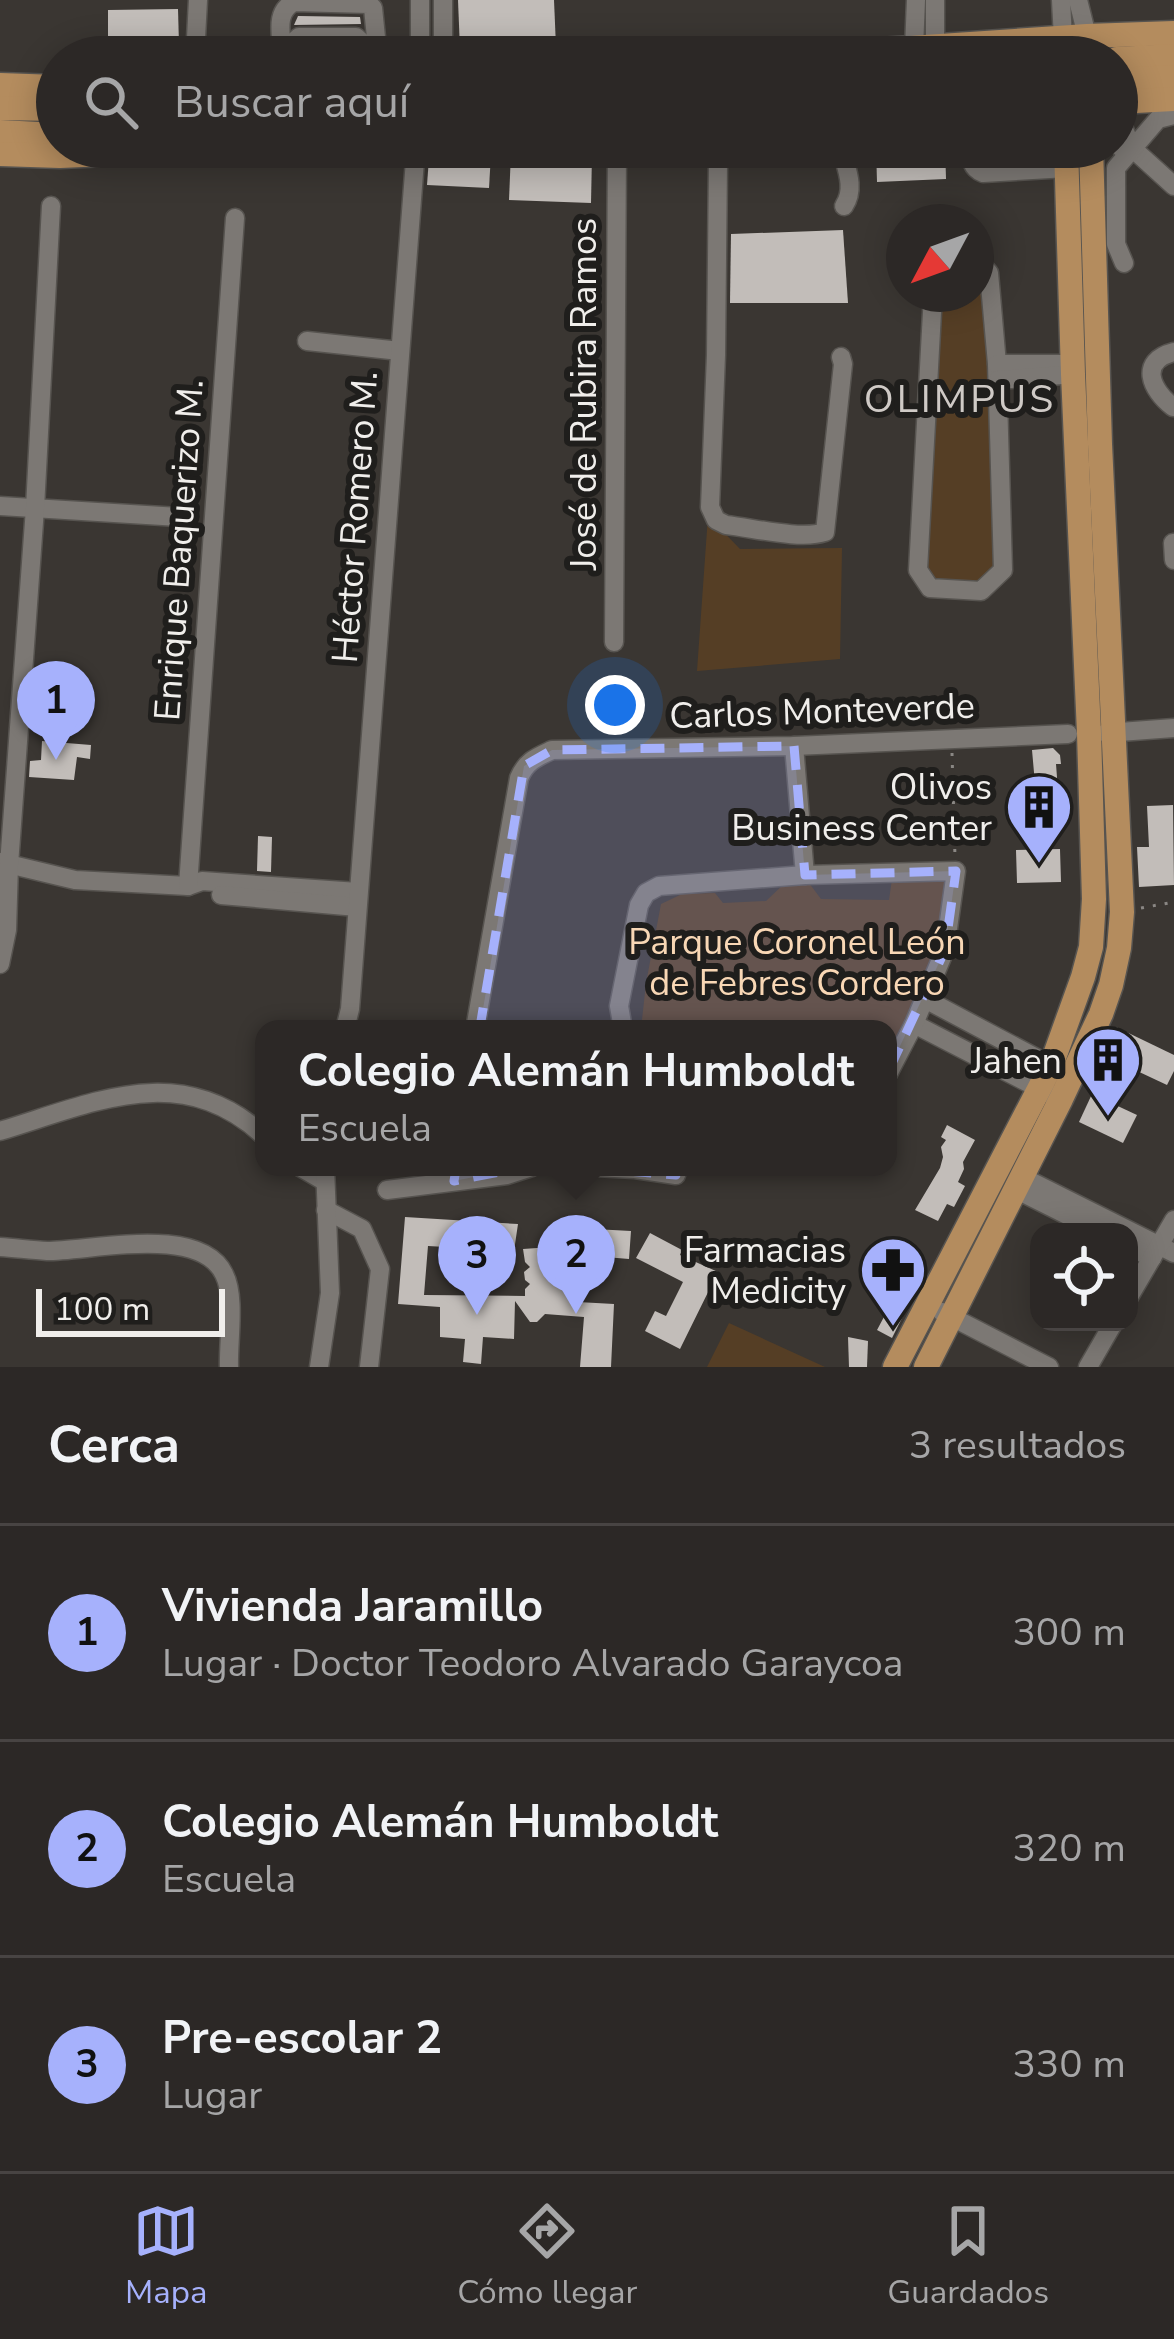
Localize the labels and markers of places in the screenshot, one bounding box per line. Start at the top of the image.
pin: 1 [17,661,95,760]
place label: Olivos Business Center [731,763,992,853]
building icon: Olivos Business Center [1004,772,1074,866]
building icon: Jahen [1073,1025,1143,1119]
place label: Jahen [970,1037,1062,1086]
pin: 2 [537,1215,615,1314]
pin: 3 [438,1216,516,1315]
place label: Farmacias Medicity [684,1226,846,1316]
pharmacy icon: Farmacias Medicity [858,1235,928,1329]

